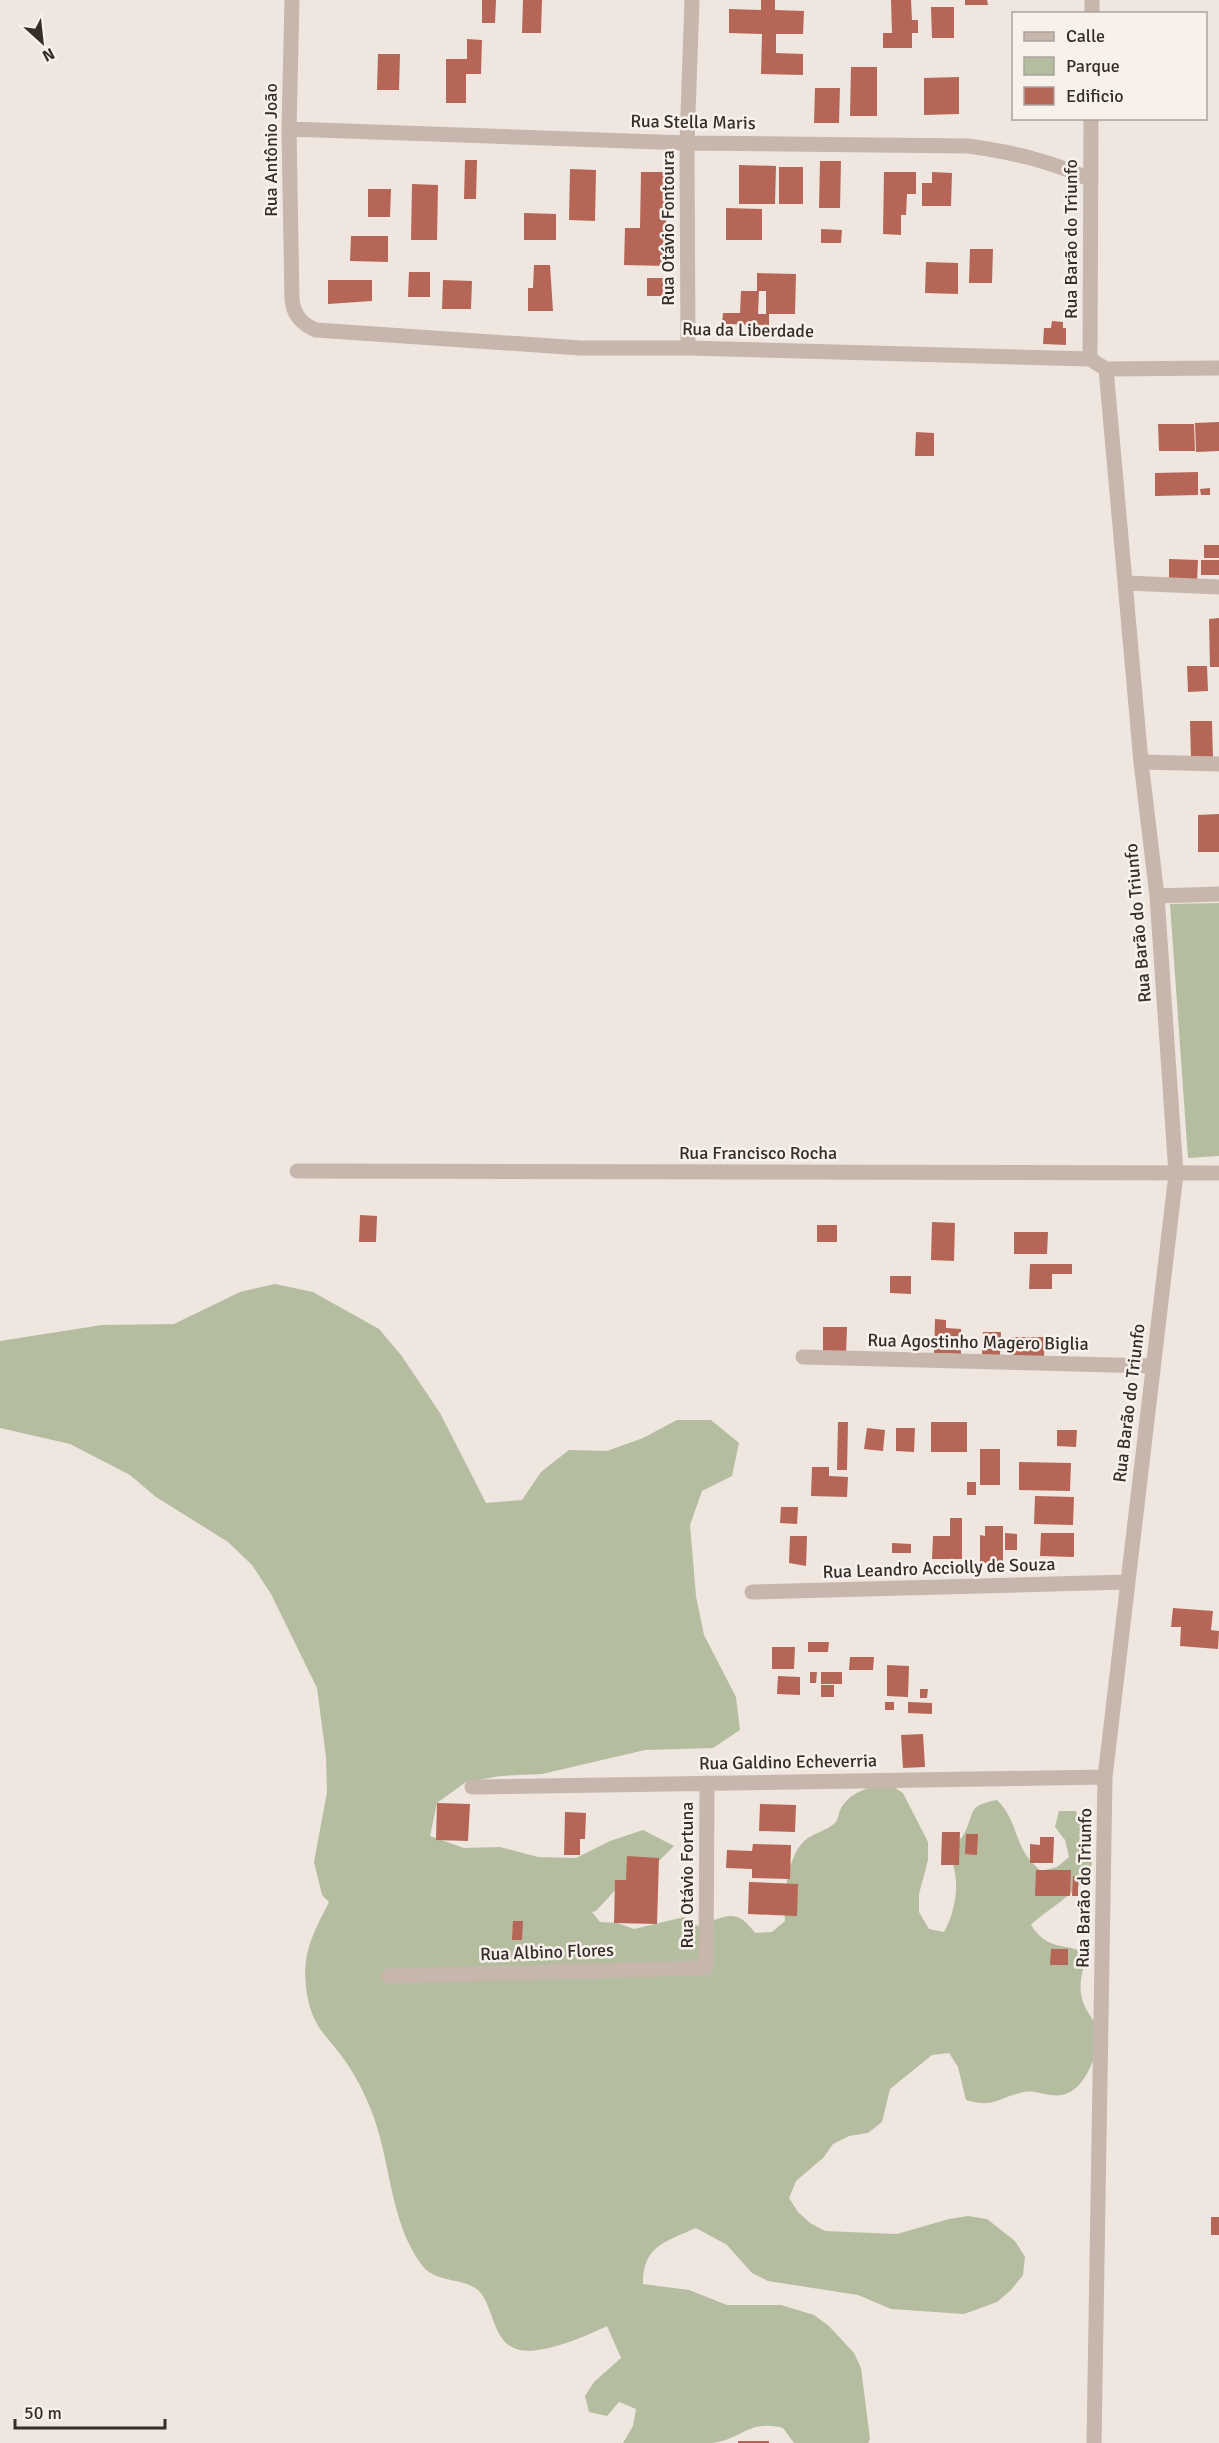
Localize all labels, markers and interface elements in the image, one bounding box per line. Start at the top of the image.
north arrow [12,12,72,72]
legend [1012,12,1207,120]
text: Calle [1066,25,1105,47]
text: N [39,43,58,66]
text: Parque [1066,55,1120,77]
street label: Rua Antônio João [260,83,282,217]
text: Edificio [1066,85,1124,107]
street label: Rua Stella Maris [630,110,756,134]
street label: Rua Otávio Fontoura [657,150,679,306]
street label: Rua Barão do Triunfo [1060,159,1082,319]
street label: Rua da Liberdade [682,318,814,342]
street label: Rua Barão do Triunfo [1120,842,1156,1004]
street label: Rua Francisco Rocha [679,1142,837,1164]
street label: Rua Barão do Triunfo [1108,1322,1150,1484]
street label: Rua Agostinho Magero Biglia [867,1329,1089,1355]
street label: Rua Leandro Acciolly de Souza [822,1553,1056,1583]
street label: Rua Galdino Echeverria [699,1749,877,1775]
street label: Rua Otávio Fortuna [676,1802,698,1948]
street label: Rua Barão do Triunfo [1072,1808,1096,1968]
street label: Rua Albino Flores [480,1939,614,1965]
scale bar [15,2392,165,2430]
text: 50 m [24,2402,62,2424]

